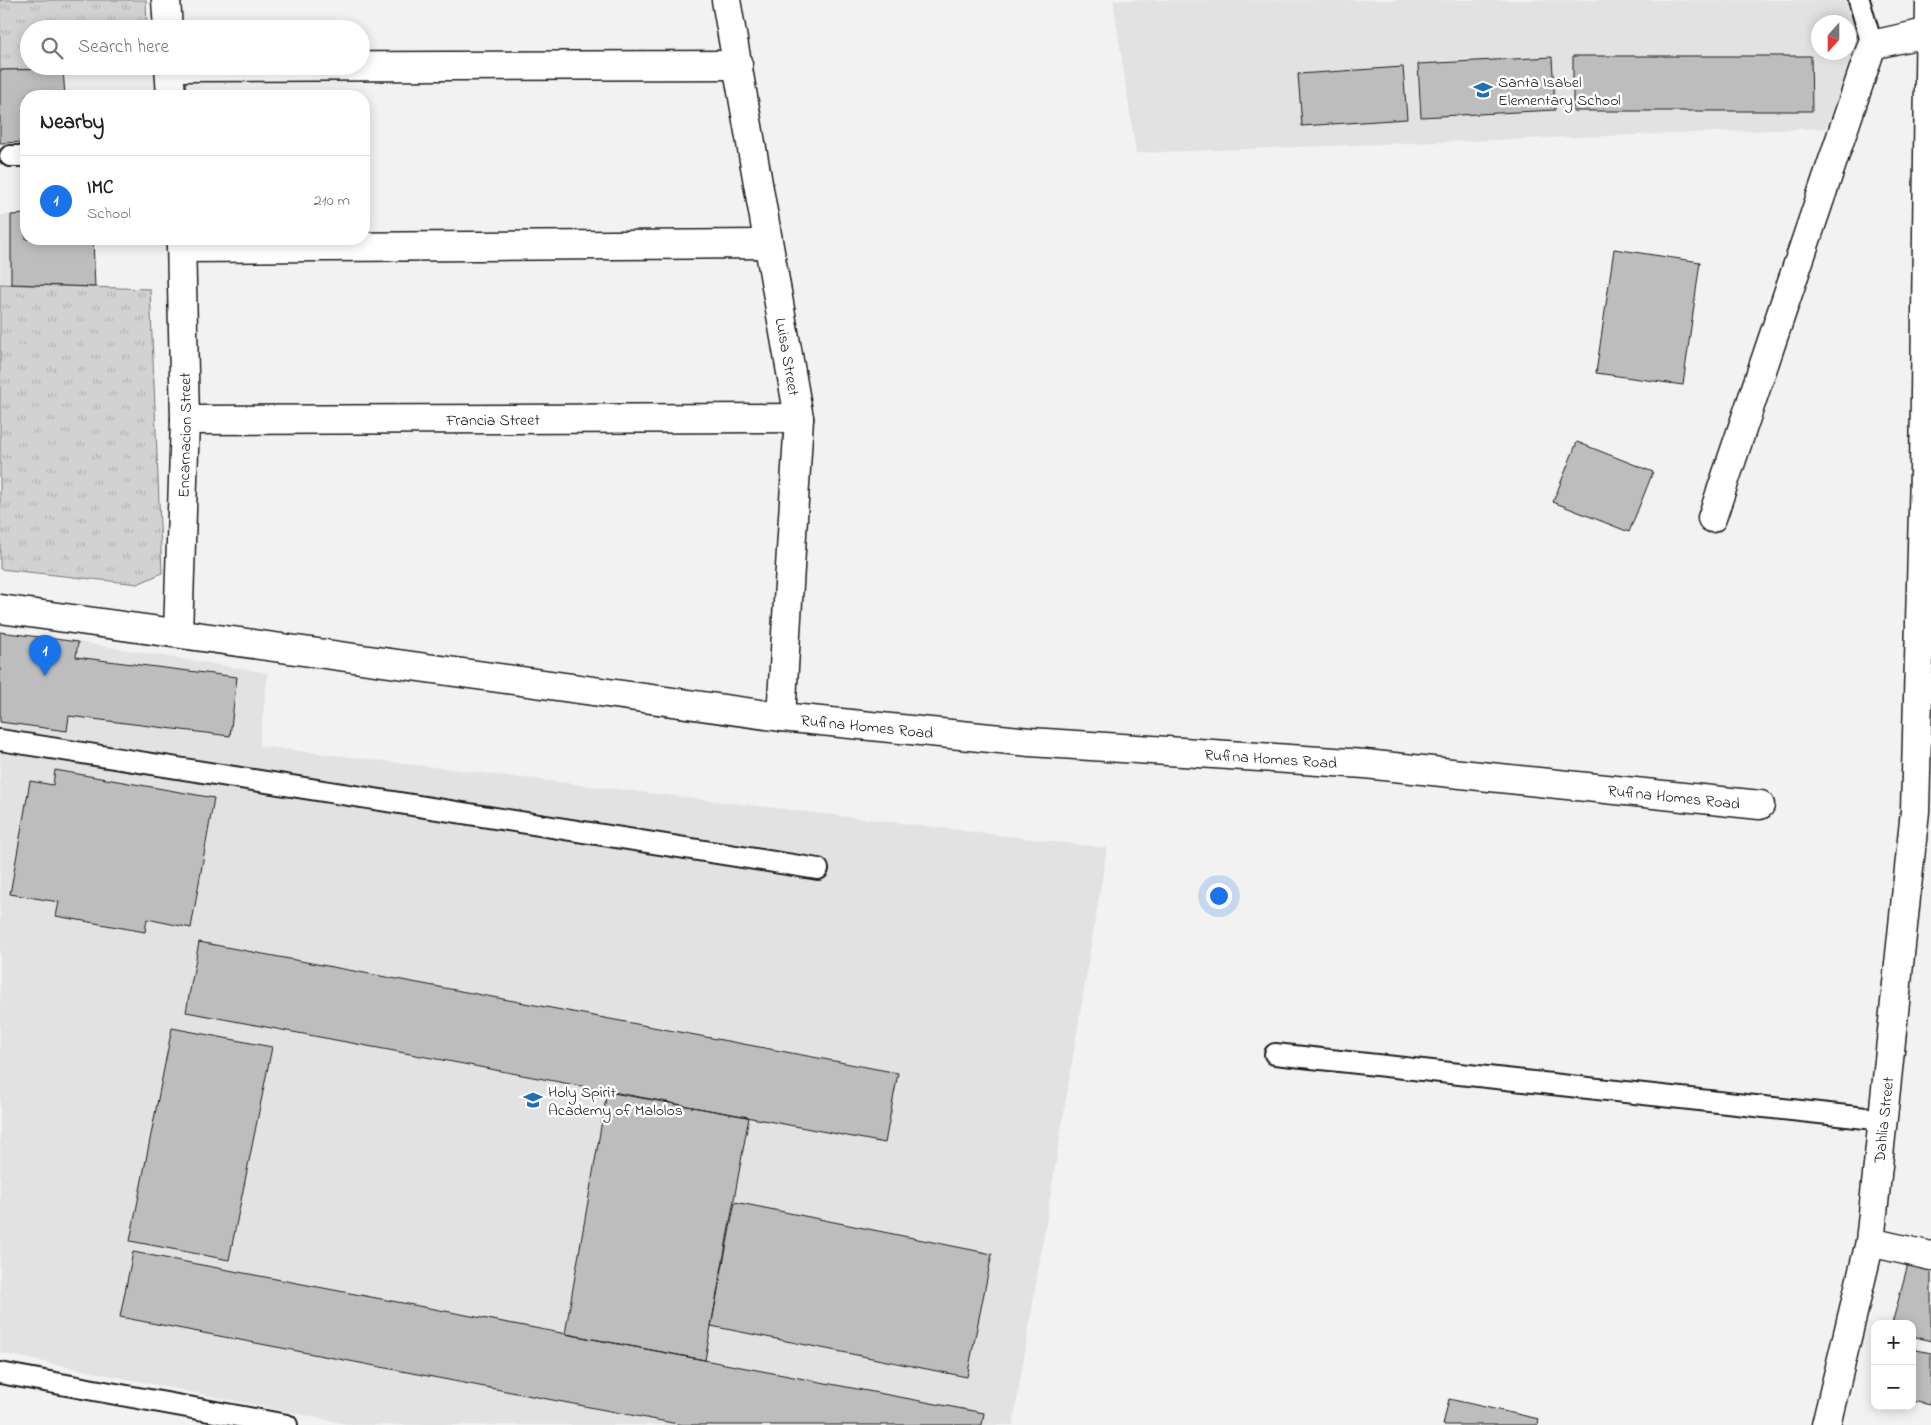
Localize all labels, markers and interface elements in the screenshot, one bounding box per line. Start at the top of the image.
north arrow [1811,15,1856,60]
search box [20,20,370,75]
icon: search [38,34,66,62]
text: Search here [78,34,169,61]
place label: Santa Isabel Elementary School [1498,71,1621,113]
school or university icon: Santa Isabel Elementary School [1472,79,1494,101]
text: Nearby [40,108,104,138]
text: IMC [87,175,113,202]
text: 1 [53,189,59,213]
text: 210 m [314,189,350,213]
text: School [87,202,131,226]
street label: Luisa Street [768,316,805,399]
street label: Encarnacion Street [172,371,199,498]
street label: Francia Street [445,409,540,433]
pin: 1 [29,635,61,676]
street label: Rufina Homes Road [800,709,934,746]
street label: Rufina Homes Road [1203,743,1338,776]
street label: Rufina Homes Road [1606,779,1741,817]
your location [1206,883,1232,909]
street label: Dahlia Street [1868,1075,1901,1165]
place label: Holy Spirit Academy of Malolos [548,1081,683,1123]
school or university icon: Holy Spirit Academy of Malolos [522,1089,544,1111]
map controls [1871,1320,1916,1410]
button: + [1871,1320,1916,1365]
button: − [1871,1365,1916,1410]

